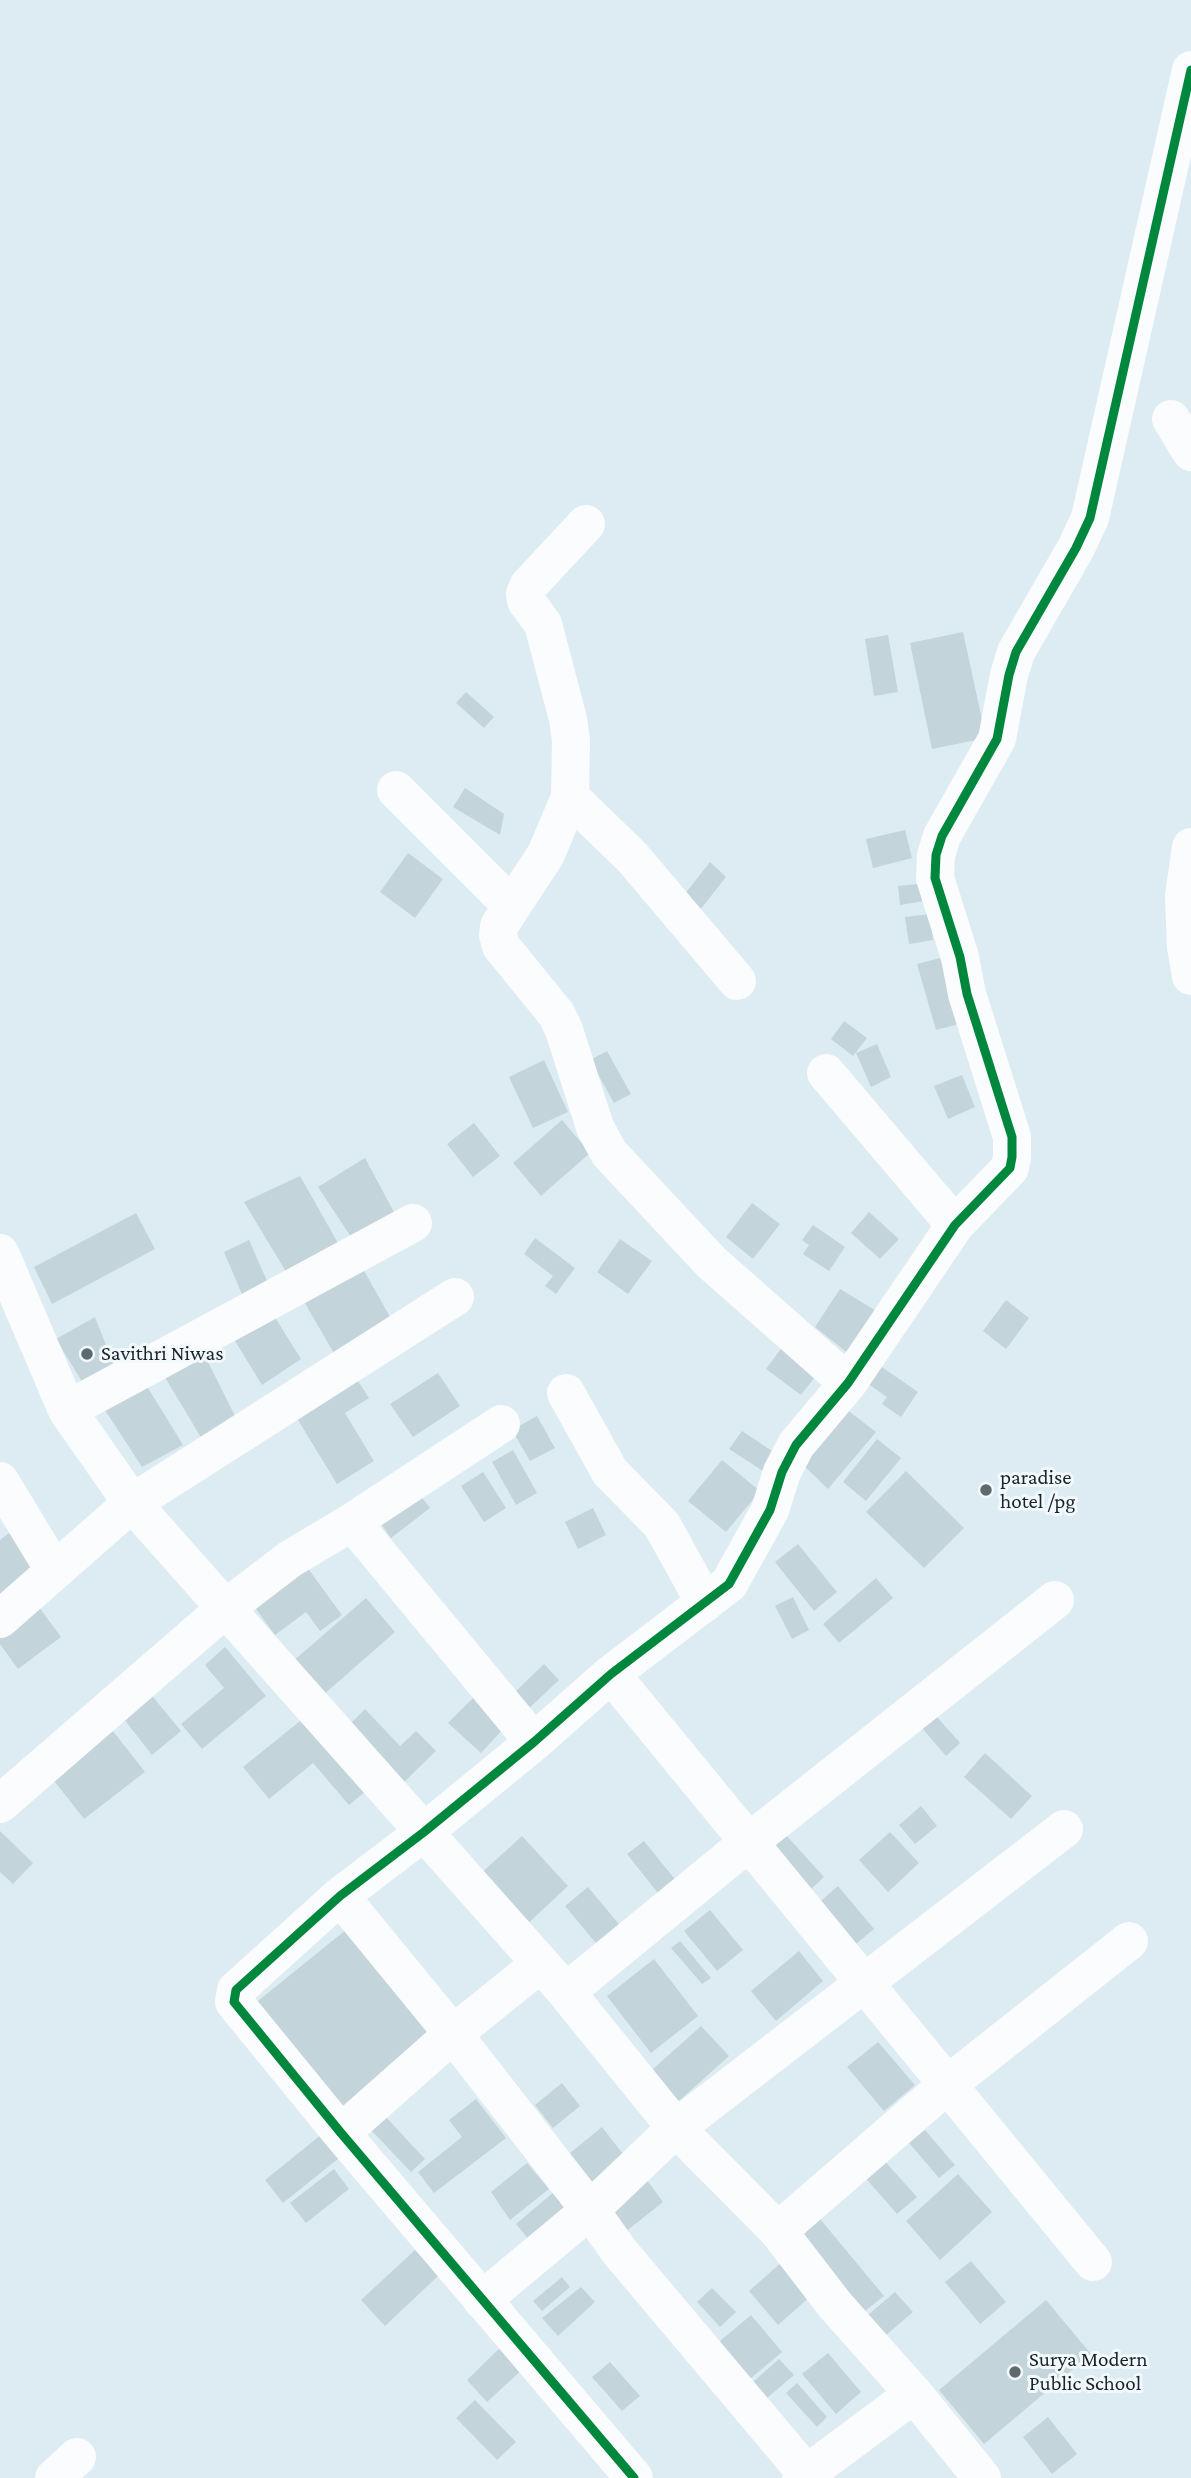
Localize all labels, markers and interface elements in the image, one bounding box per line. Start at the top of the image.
place label: Savithri Niwas [101,1341,223,1367]
marker: Savithri Niwas [79,1346,95,1362]
place label: paradise hotel /pg [1000,1465,1075,1515]
marker: paradise hotel /pg [978,1482,994,1498]
place label: Surya Modern Public School [1029,2347,1148,2397]
marker: Surya Modern Public School [1007,2364,1023,2380]

